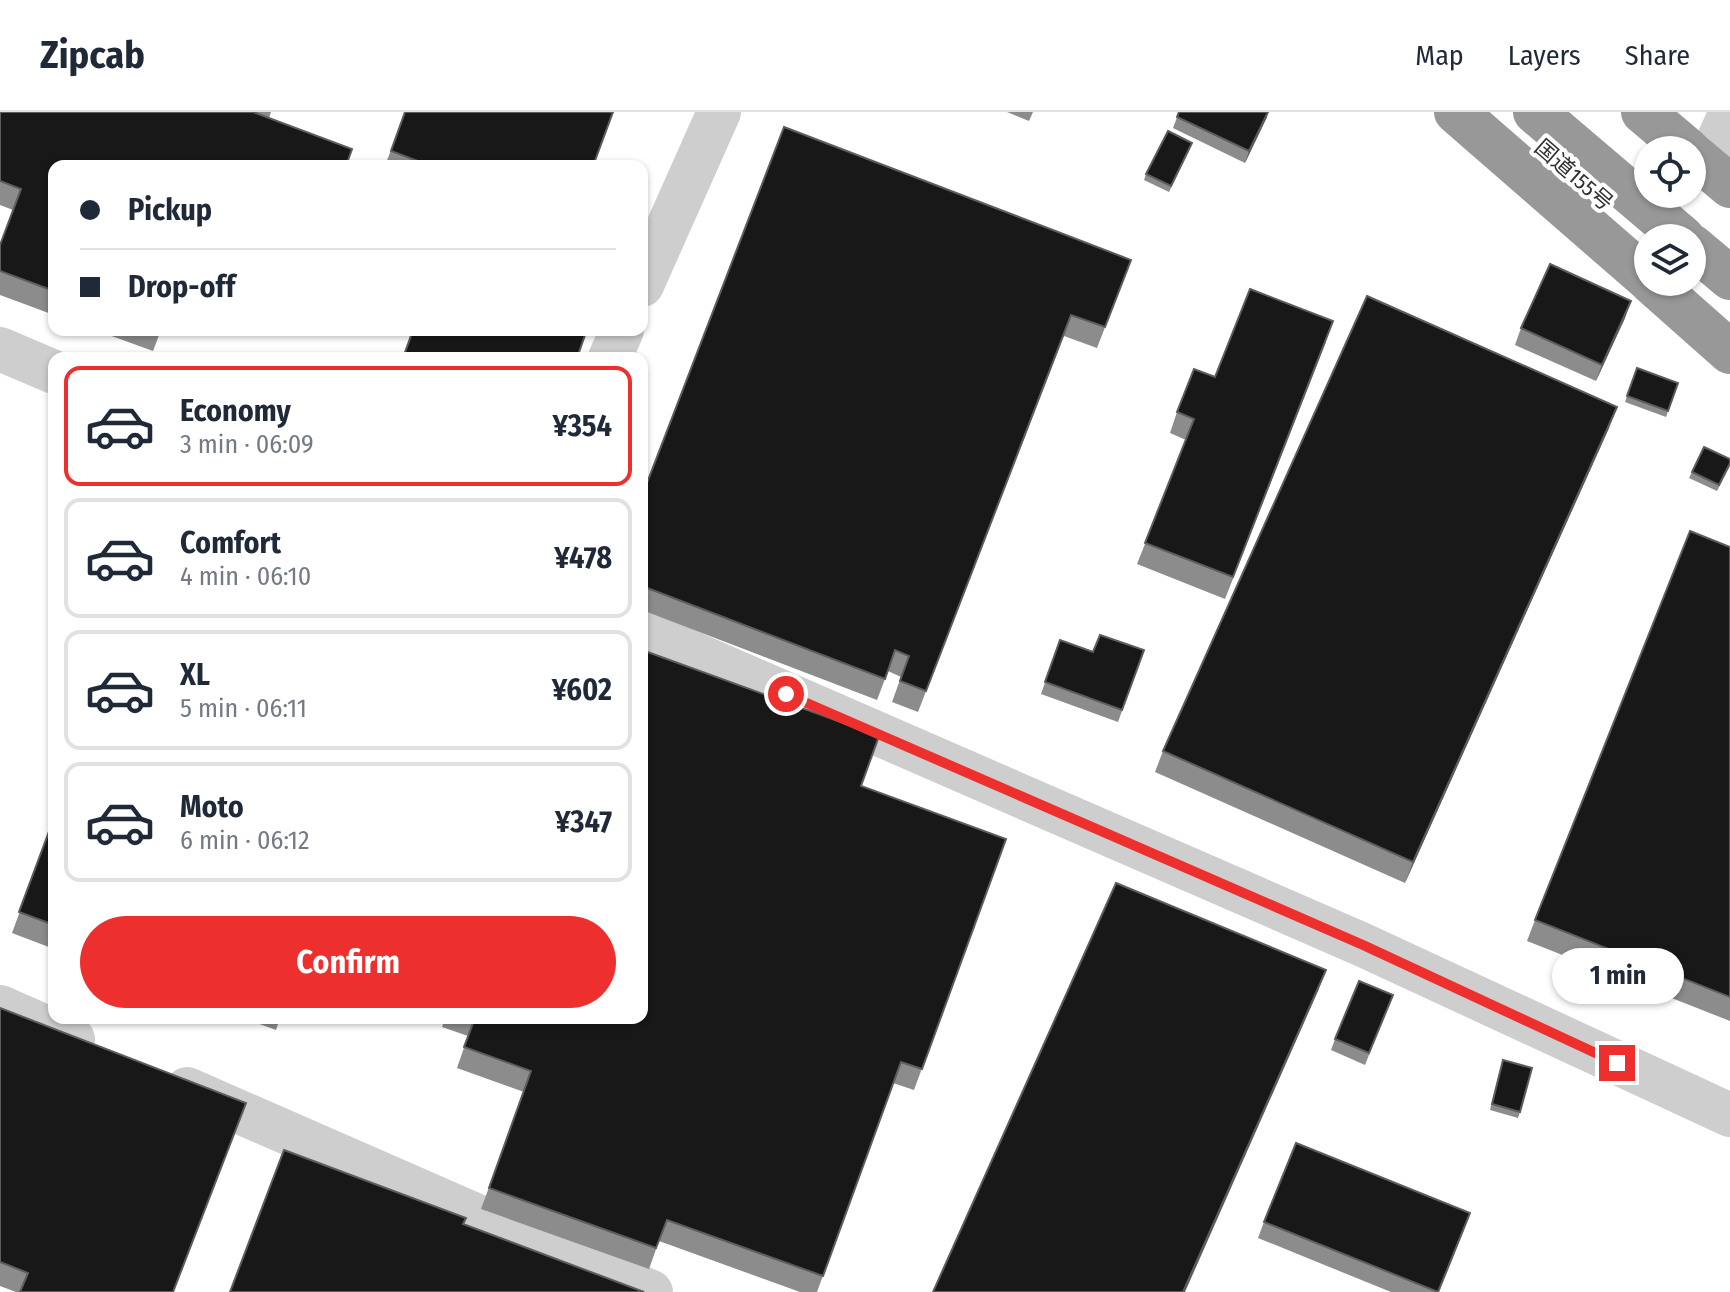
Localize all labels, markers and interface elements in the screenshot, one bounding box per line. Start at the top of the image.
text: Zipcab [40,32,145,78]
text: Map [1415,39,1464,72]
text: Layers [1508,39,1581,72]
text: Share [1625,39,1690,72]
street label: 国道155号 [1529,134,1619,216]
map controls [1634,136,1706,296]
button: locate [1634,136,1706,208]
text: Pickup [128,192,212,228]
button: layers [1634,224,1706,296]
text: Drop-off [128,269,235,305]
icon: car [84,390,156,462]
text: Economy [180,393,291,429]
text: ¥354 [552,408,612,444]
text: 3 min · 06:09 [180,429,314,460]
icon: car [84,522,156,594]
text: Comfort [180,525,281,561]
text: ¥478 [554,540,612,576]
text: 4 min · 06:10 [180,561,311,592]
icon: car [84,654,156,726]
text: XL [180,657,210,693]
text: ¥602 [552,672,612,708]
route start [768,676,804,712]
text: 5 min · 06:11 [180,693,307,724]
icon: car [84,786,156,858]
text: Moto [180,789,244,825]
text: ¥347 [555,804,612,840]
text: 6 min · 06:12 [180,825,309,856]
button: Confirm [80,916,616,1008]
callout: 1 min [1551,947,1683,1003]
text: 1 min [1590,960,1646,991]
route end [1599,1045,1635,1081]

